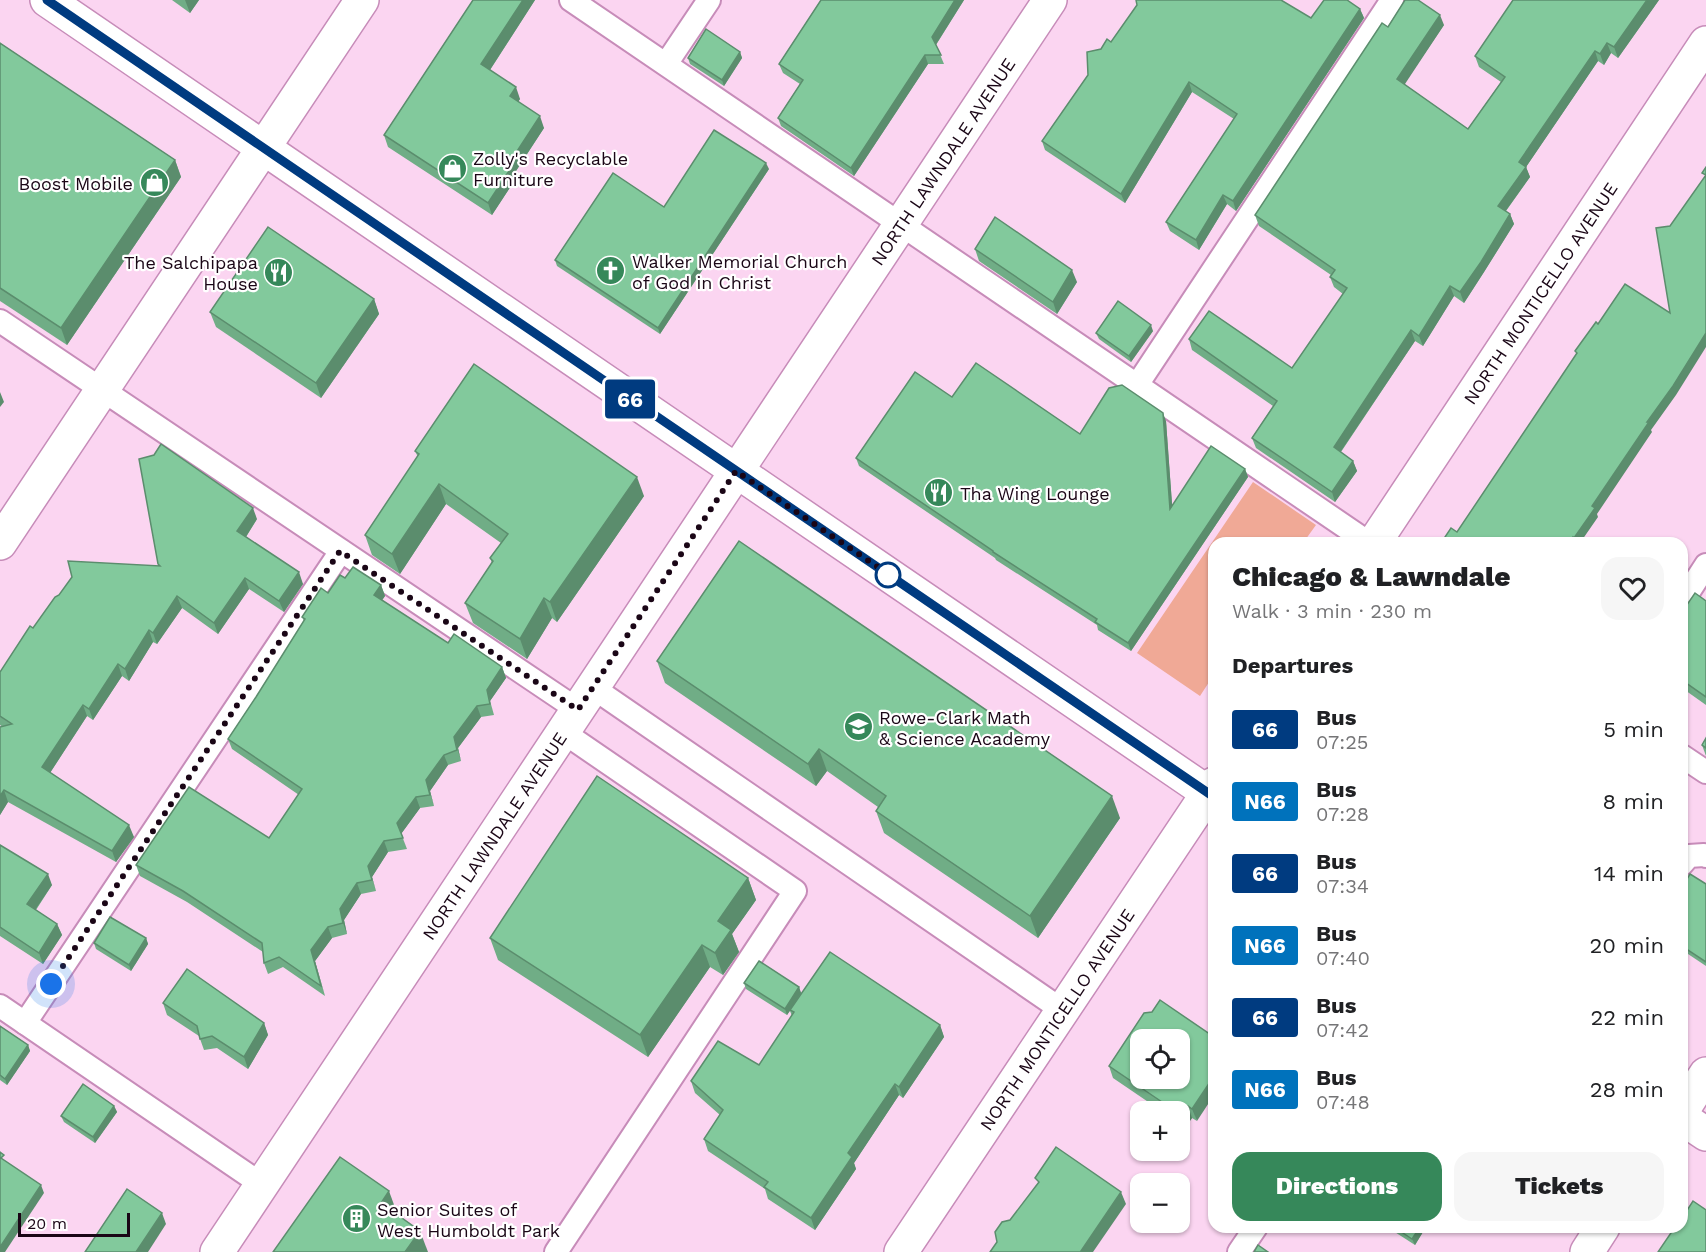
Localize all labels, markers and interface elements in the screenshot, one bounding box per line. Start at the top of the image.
street label: NORTH LAWNDALE AVENUE [866,54,1019,269]
place label: Zolly's Recyclable Furniture [473,148,628,190]
shop icon: Zolly's Recyclable Furniture [436,152,468,184]
shop icon: Boost Mobile [138,167,170,199]
place label: Boost Mobile [18,173,133,194]
street label: NORTH MONTICELLO AVENUE [1459,178,1621,408]
place label: Walker Memorial Church of God in Christ [632,251,847,293]
place label: The Salchipapa House [124,252,258,294]
church icon: Walker Memorial Church of God in Christ [595,255,627,287]
restaurant icon: The Salchipapa House [263,256,295,288]
line badge: 66 [603,380,657,418]
text: 66 [617,387,643,412]
restaurant icon: Tha Wing Lounge [923,477,955,509]
place label: Tha Wing Lounge [960,483,1110,504]
button: heart [1601,557,1664,620]
text: Chicago & Lawndale [1232,560,1511,593]
unlabelled marker [875,562,901,588]
text: Walk · 3 min · 230 m [1232,599,1432,623]
text: Departures [1232,653,1353,678]
text: Bus [1316,705,1356,730]
place label: Rowe-Clark Math & Science Academy [879,707,1051,749]
school or university icon: Rowe-Clark Math & Science Academy [842,711,874,743]
text: 66 [1252,717,1278,742]
text: 5 min [1603,717,1664,742]
street label: NORTH LAWNDALE AVENUE [417,728,570,943]
text: 07:25 [1316,730,1368,754]
text: Bus [1316,777,1356,802]
text: N66 [1244,789,1286,814]
text: 8 min [1603,789,1664,814]
text: 07:28 [1316,802,1369,826]
text: Bus [1316,849,1356,874]
text: 66 [1252,861,1278,886]
text: 14 min [1594,861,1664,886]
text: 07:34 [1316,874,1369,898]
street label: NORTH MONTICELLO AVENUE [975,904,1138,1134]
text: Bus [1316,921,1356,946]
text: N66 [1244,933,1286,958]
text: 20 min [1590,933,1664,958]
text: 07:40 [1316,946,1370,970]
your location [36,969,66,999]
text: Bus [1316,993,1356,1018]
text: 66 [1252,1005,1278,1030]
text: 22 min [1590,1005,1664,1030]
text: 07:42 [1316,1018,1369,1042]
map controls [1130,1029,1190,1233]
button: locate [1130,1029,1190,1089]
text: Bus [1316,1065,1356,1090]
text: N66 [1244,1077,1286,1102]
text: 28 min [1590,1077,1664,1102]
text: 07:48 [1316,1090,1370,1114]
button: + [1130,1101,1190,1161]
button: Directions [1232,1152,1442,1221]
button: Tickets [1454,1152,1664,1221]
button: − [1130,1173,1190,1233]
place label: Senior Suites of West Humboldt Park [377,1199,560,1241]
building icon: Senior Suites of West Humboldt Park [340,1203,372,1235]
scale bar [18,1210,130,1238]
text: 20 m [27,1214,67,1233]

